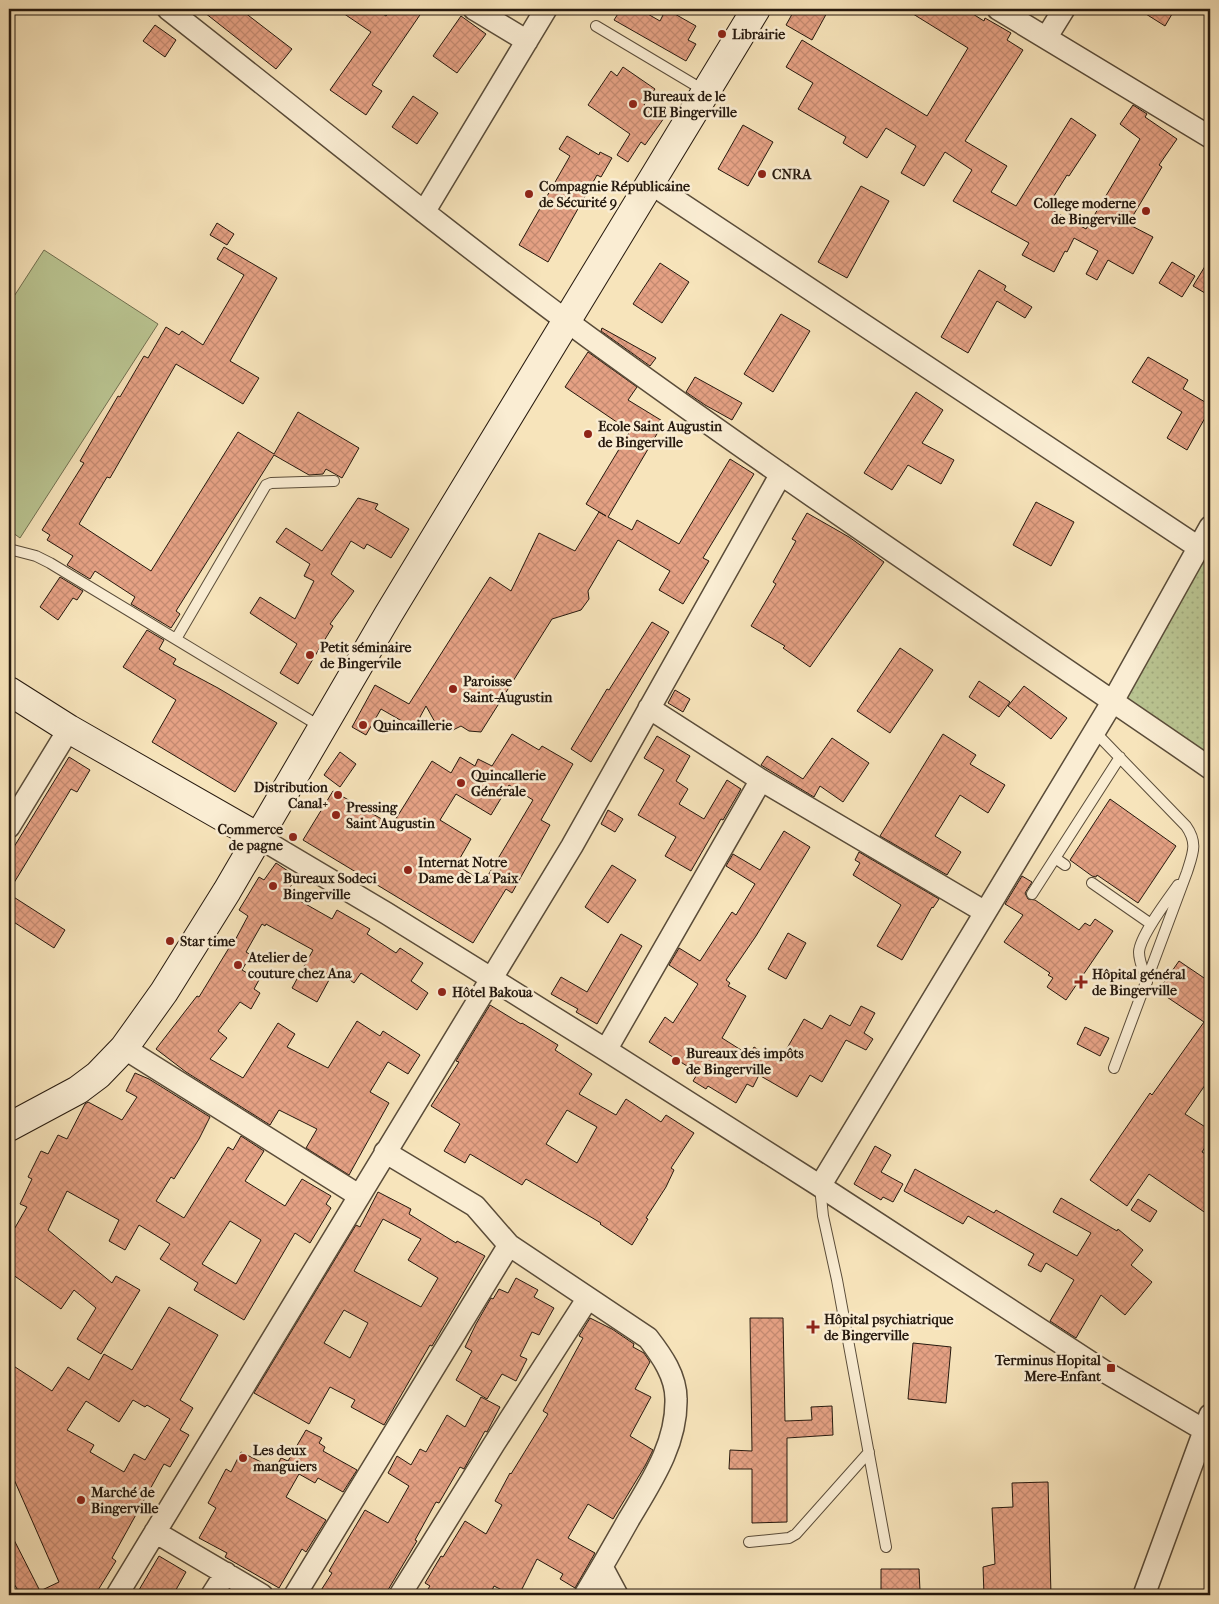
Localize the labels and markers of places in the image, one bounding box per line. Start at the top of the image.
place label: Librairie [732,26,785,43]
marker: Librairie [716,28,728,40]
place label: Bureaux de le CIE Bingerville [643,88,737,121]
marker: Bureaux de le CIE Bingerville [627,98,639,110]
place label: CNRA [772,166,812,183]
marker: CNRA [756,168,768,180]
place label: Compagnie Républicaine de Sécurité 9 [539,178,690,211]
marker: Compagnie Républicaine de Sécurité 9 [523,188,535,200]
place label: College moderne de Bingerville [1033,195,1136,228]
marker: College moderne de Bingerville [1140,205,1152,217]
place label: Ecole Saint Augustin de Bingerville [598,418,723,451]
marker: Ecole Saint Augustin de Bingerville [582,428,594,440]
place label: Petit séminaire de Bingervile [320,639,412,672]
marker: Petit séminaire de Bingervile [304,649,316,661]
place label: Paroisse Saint-Augustin [463,673,553,706]
marker: Paroisse Saint-Augustin [447,683,459,695]
place label: Quincaillerie [373,717,452,734]
marker: Quincaillerie [357,719,369,731]
place label: Quincallerie Générale [471,767,546,800]
marker: Quincallerie Générale [455,777,467,789]
place label: Distribution Canal+ [254,779,329,812]
marker: Distribution Canal+ [332,789,344,801]
place label: Pressing Saint Augustin [346,799,436,832]
marker: Pressing Saint Augustin [330,809,342,821]
place label: Commerce de pagne [217,821,283,854]
marker: Commerce de pagne [287,831,299,843]
place label: Internat Notre Dame de La Paix [418,854,519,887]
marker: Internat Notre Dame de La Paix [402,864,414,876]
place label: Bureaux Sodeci Bingerville [283,870,378,903]
marker: Bureaux Sodeci Bingerville [267,880,279,892]
place label: Star time [180,933,235,950]
marker: Star time [164,935,176,947]
place label: Atelier de couture chez Ana [247,949,352,982]
marker: Atelier de couture chez Ana [232,959,244,971]
place label: Hôpital général de Bingerville [1092,966,1186,999]
marker: Hôpital général de Bingerville [1074,975,1088,989]
place label: Hôtel Bakoua [452,984,533,1001]
marker: Hôtel Bakoua [436,986,448,998]
place label: Bureaux des impôts de Bingerville [686,1045,805,1078]
marker: Bureaux des impôts de Bingerville [670,1055,682,1067]
place label: Hôpital psychiatrique de Bingerville [824,1311,954,1344]
marker: Hôpital psychiatrique de Bingerville [806,1320,820,1334]
place label: Terminus Hopital Mere-Enfant [994,1352,1102,1385]
marker: Terminus Hopital Mere-Enfant [1105,1362,1117,1374]
place label: Les deux manguiers [252,1442,318,1475]
marker: Les deux manguiers [237,1452,249,1464]
place label: Marché de Bingerville [90,1484,159,1517]
marker: Marché de Bingerville [75,1494,87,1506]

